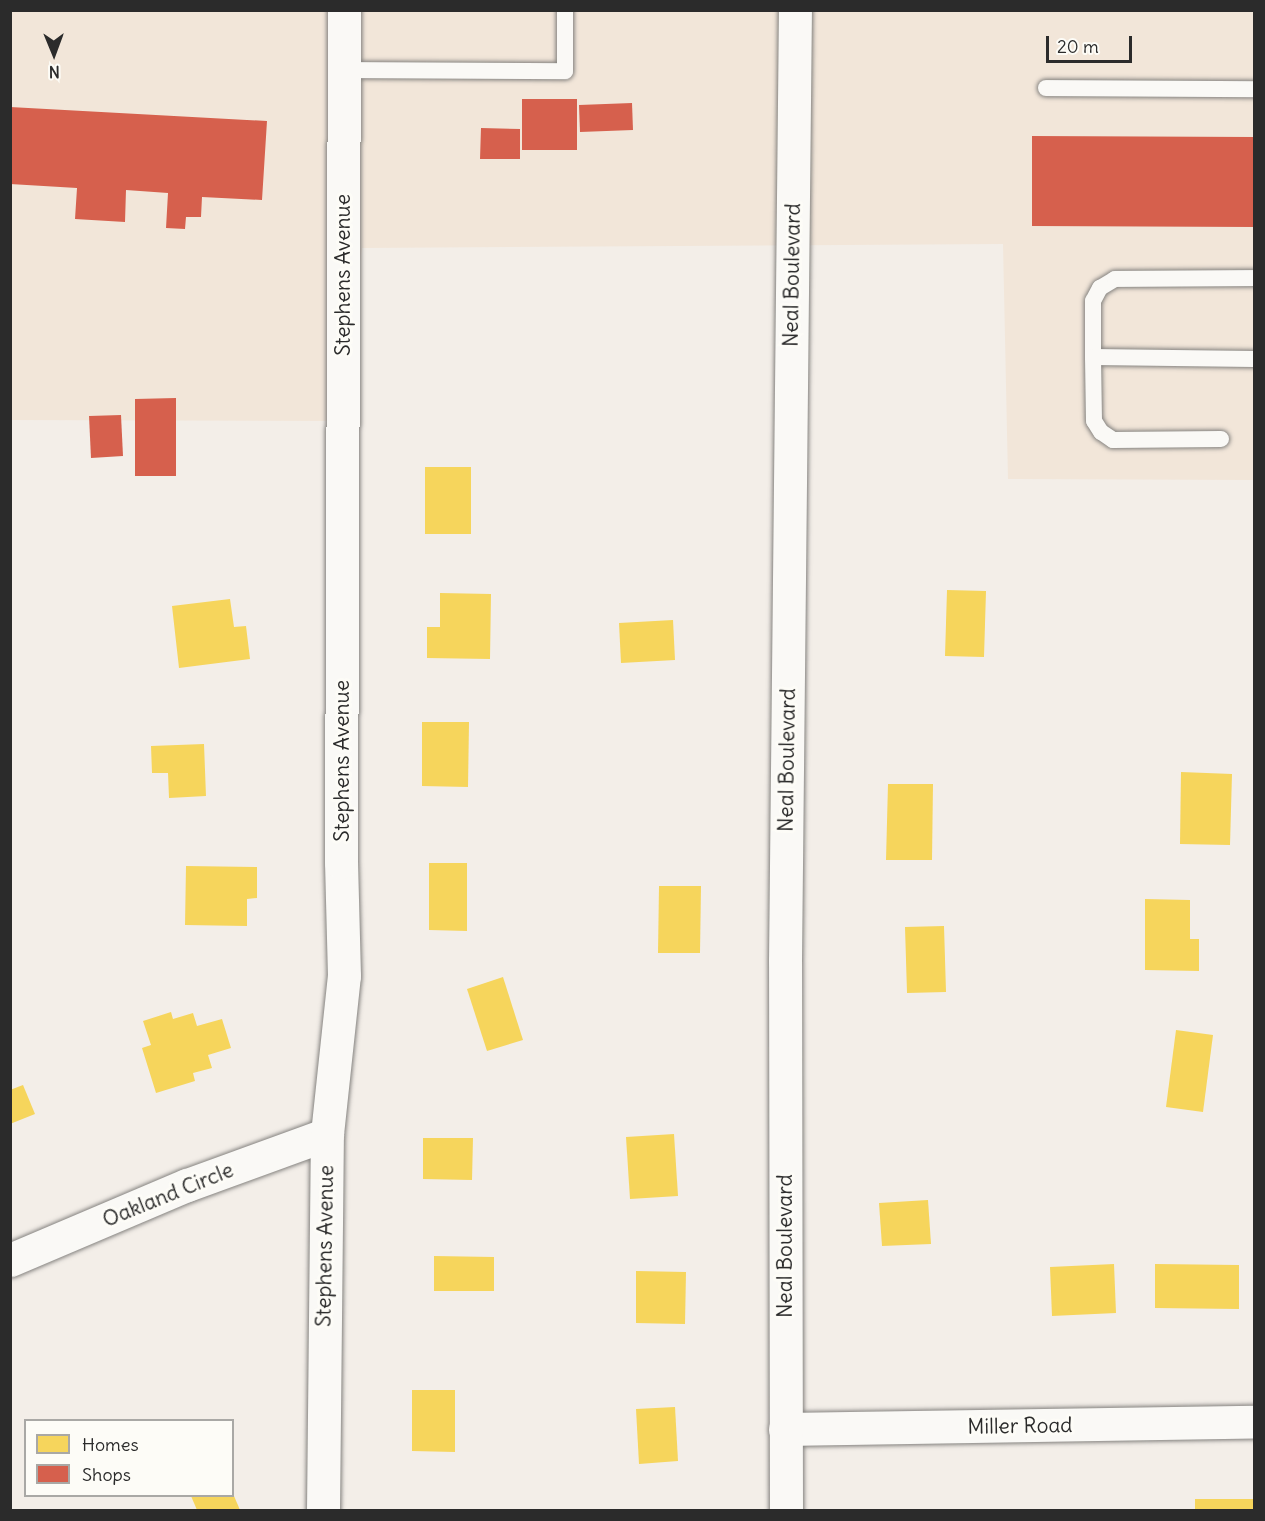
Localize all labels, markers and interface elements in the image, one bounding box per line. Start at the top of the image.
north arrow [24,24,84,84]
scale bar [1049,24,1134,62]
text: 20 m [1057,35,1099,58]
text: N [49,62,60,82]
street label: Stephens Avenue [330,194,356,356]
street label: Neal Boulevard [778,203,806,347]
street label: Stephens Avenue [329,680,355,842]
street label: Neal Boulevard [773,688,801,832]
street label: Oakland Circle [99,1157,237,1233]
street label: Stephens Avenue [311,1165,339,1327]
street label: Neal Boulevard [772,1174,798,1318]
street label: Miller Road [967,1412,1073,1440]
legend [24,1419,234,1497]
text: Homes [82,1433,139,1456]
text: Shops [82,1463,131,1486]

